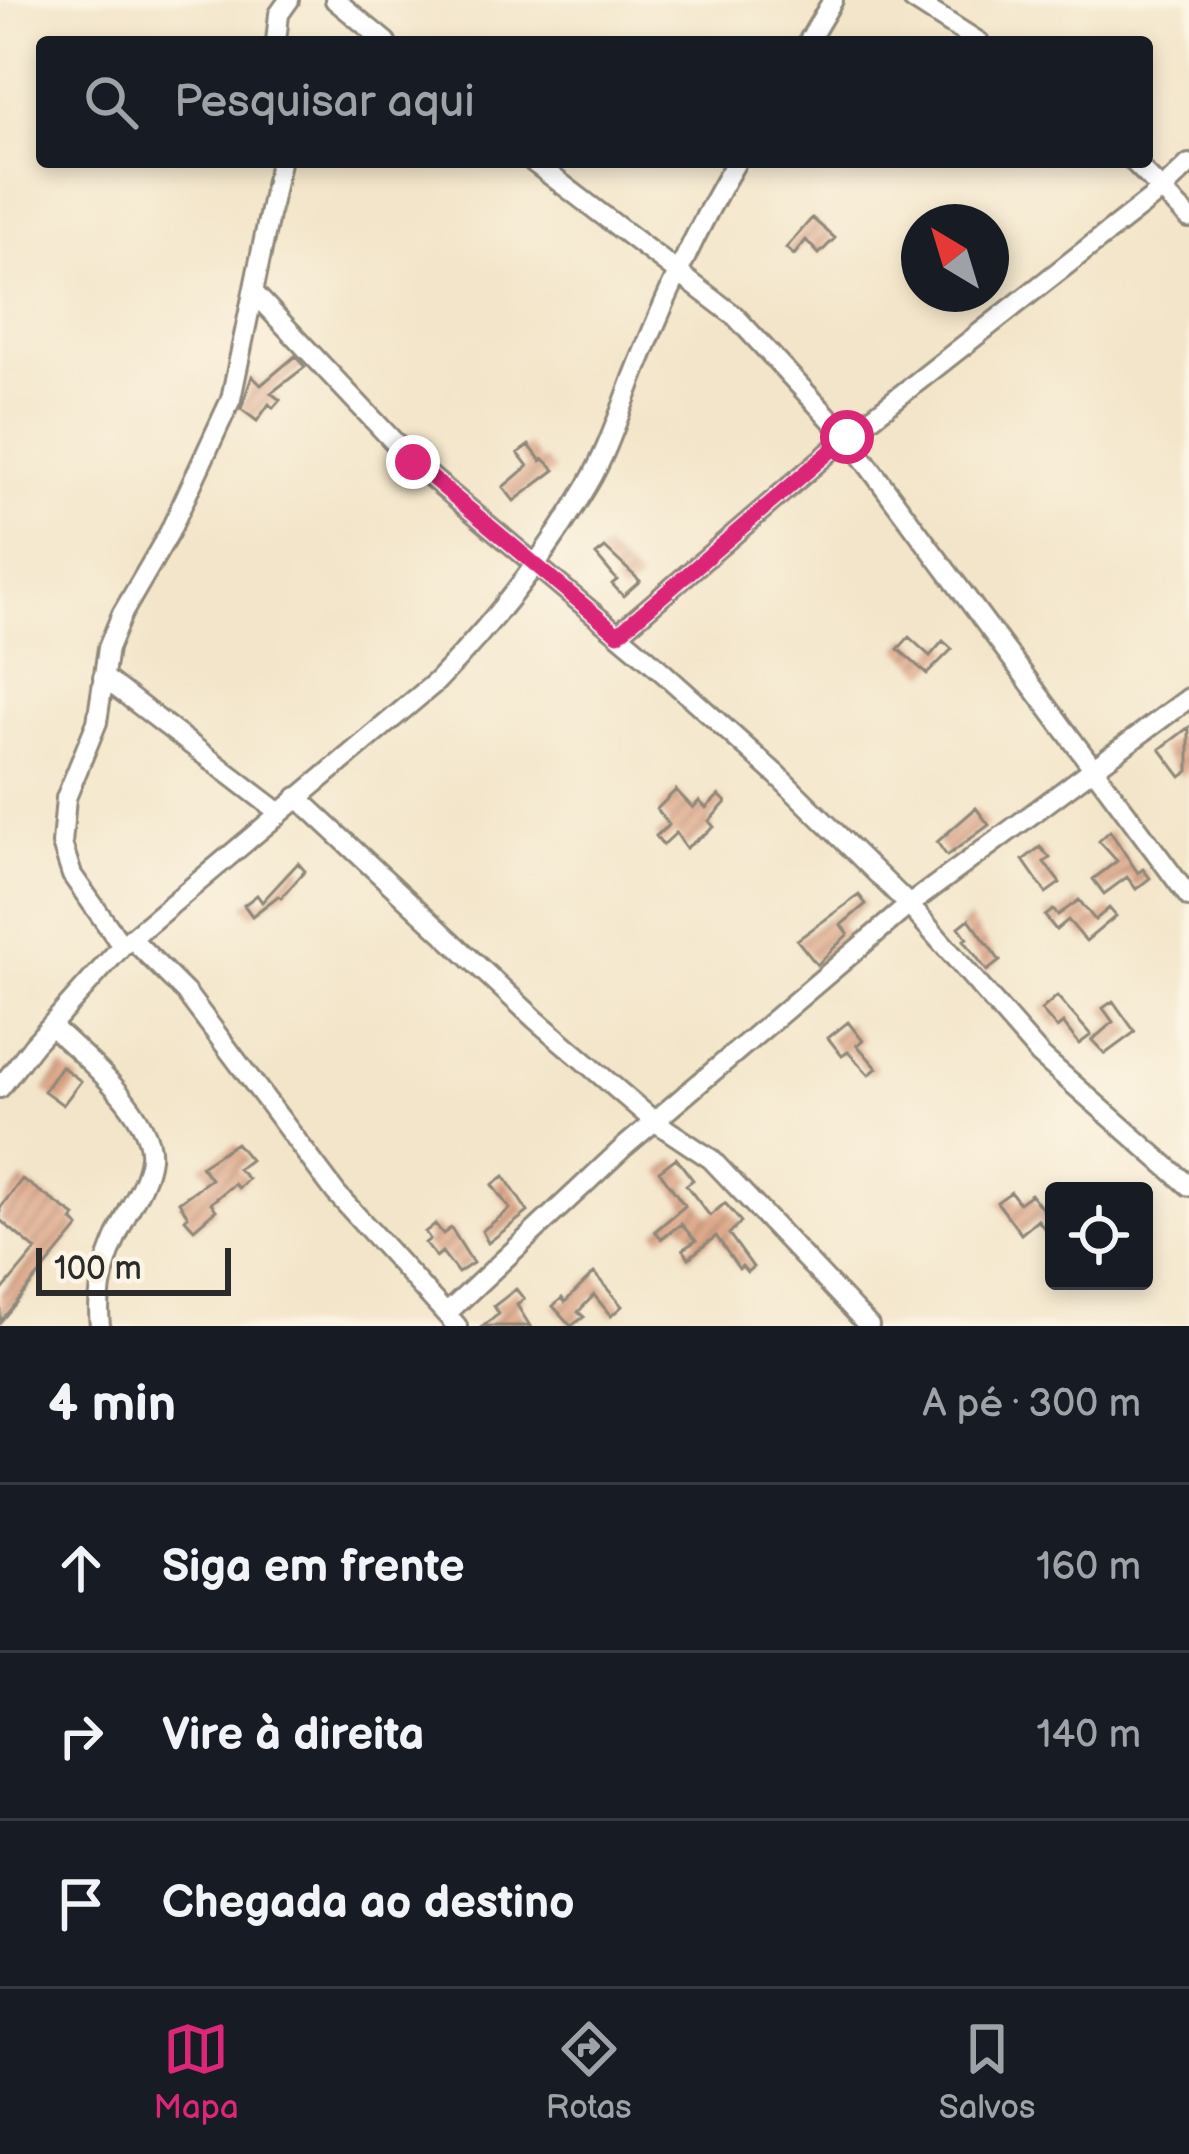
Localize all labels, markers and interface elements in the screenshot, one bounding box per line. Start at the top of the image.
search box [36,36,1153,168]
icon: search [78,69,144,135]
text: Pesquisar aqui [174,75,475,130]
north arrow [901,204,1009,312]
route start [820,410,874,464]
route end [386,435,440,489]
map controls [1045,1182,1153,1290]
button: locate [1045,1182,1153,1290]
scale bar [36,1242,231,1295]
text: 100 m [54,1249,142,1289]
text: 4 min [48,1374,176,1435]
text: A pé · 300 m [922,1381,1141,1428]
icon: ahead [48,1535,114,1601]
text: Siga em frente [162,1540,465,1595]
text: 160 m [1036,1544,1141,1591]
icon: right [48,1703,114,1769]
text: Vire à direita [162,1708,424,1763]
text: 140 m [1036,1712,1141,1759]
icon: arrive [48,1871,114,1937]
text: Chegada ao destino [162,1876,575,1931]
tab: Mapa [154,2016,239,2128]
tab: Rotas [546,2016,632,2128]
tab: Salvos [939,2016,1035,2128]

